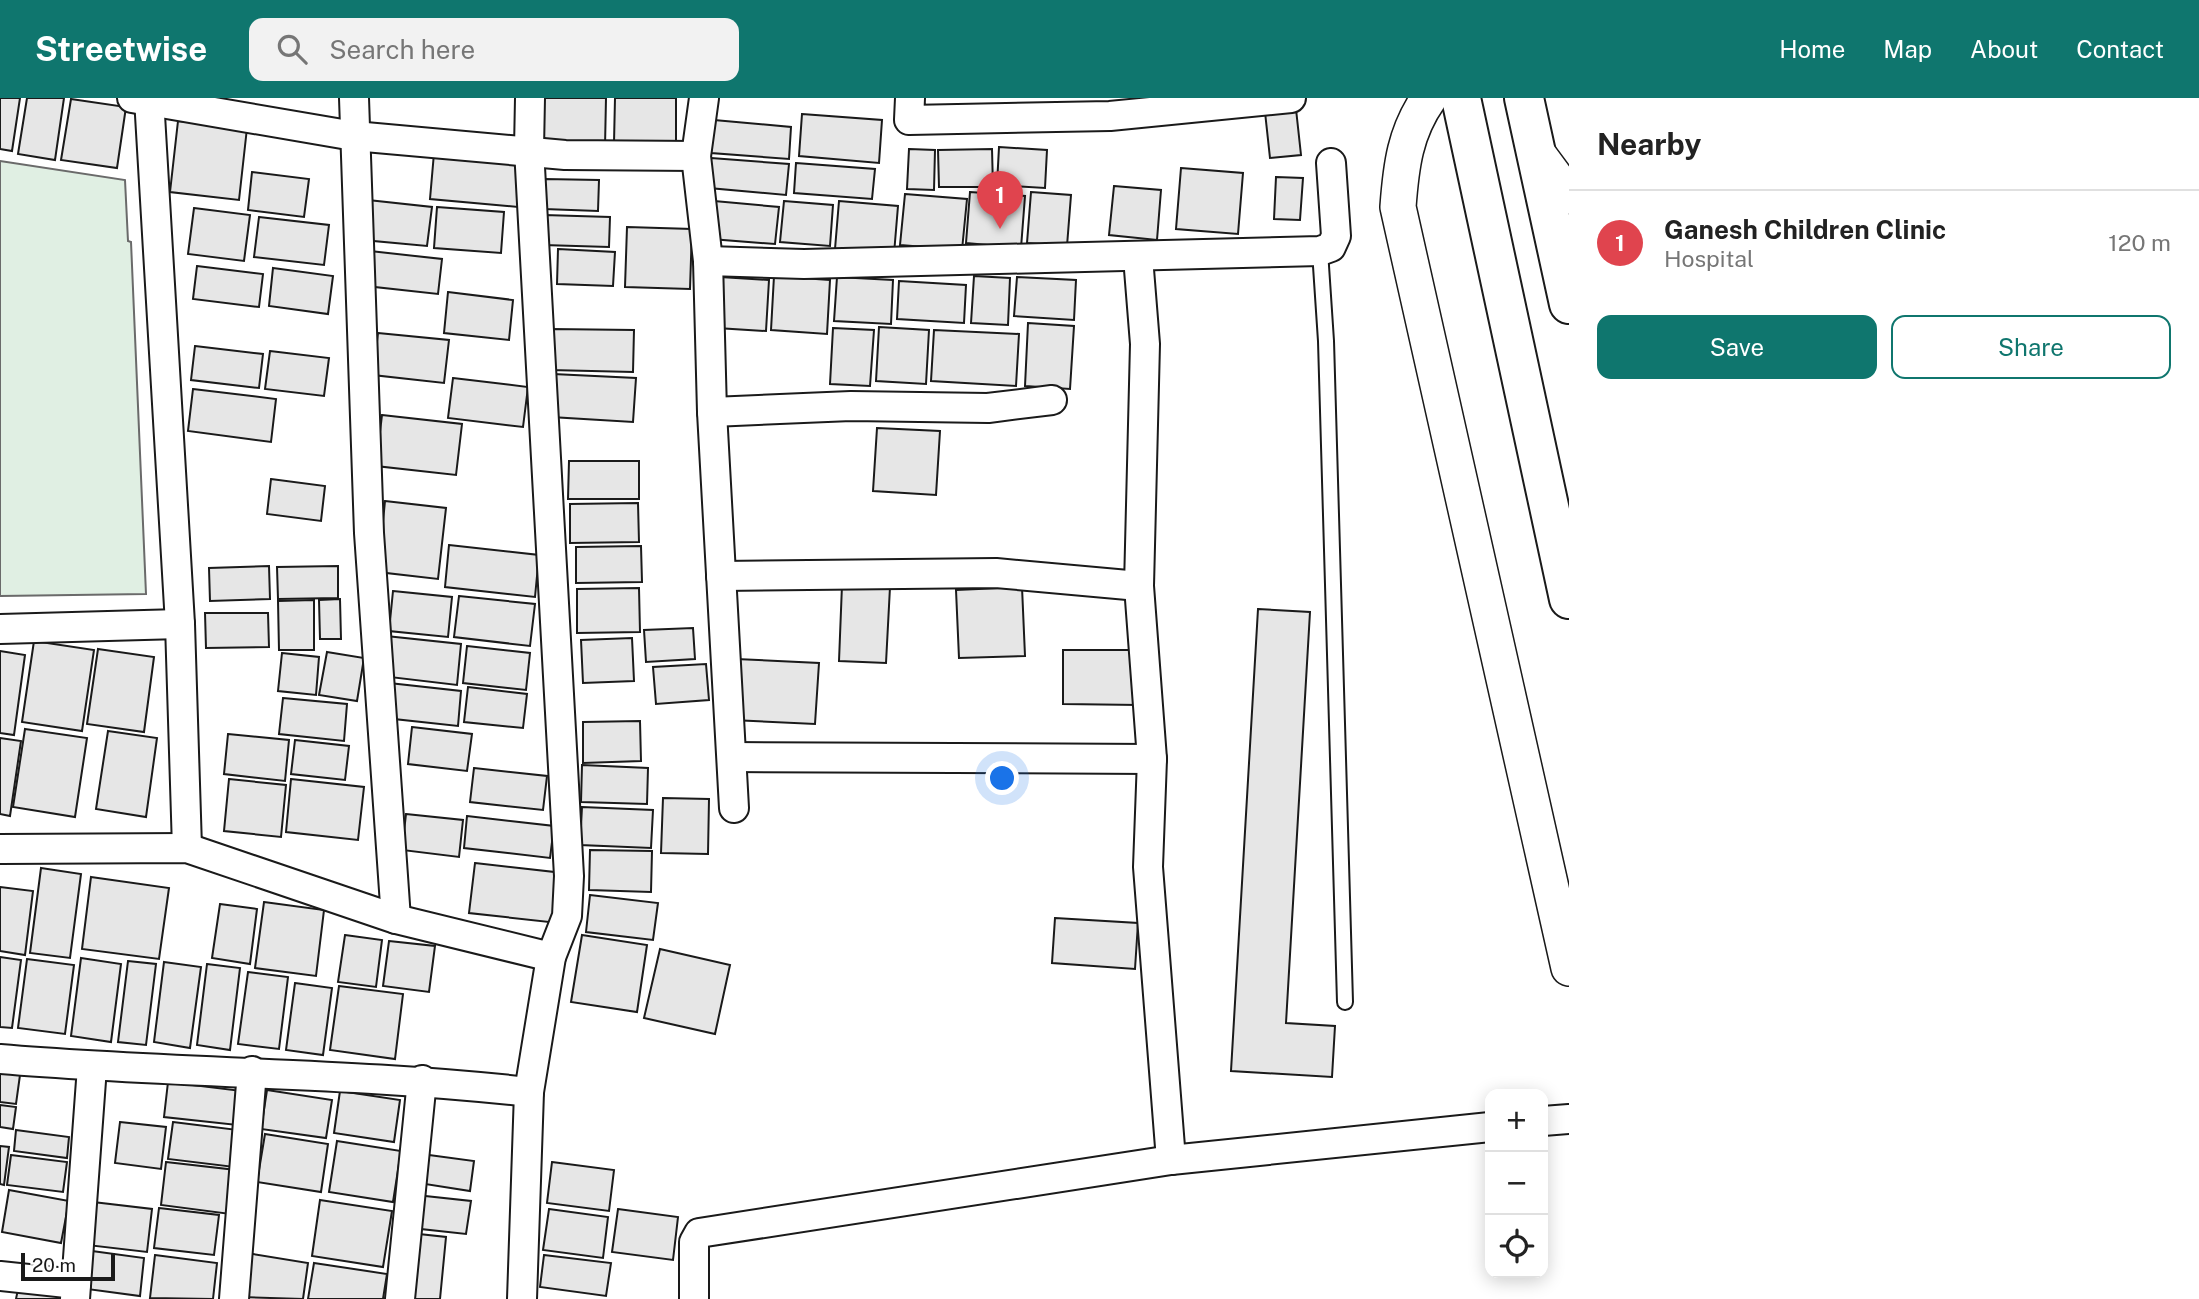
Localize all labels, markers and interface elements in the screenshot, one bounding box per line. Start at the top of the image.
search box [249,18,739,81]
text: Streetwise [35,30,207,68]
icon: search [273,30,311,68]
text: Search here [329,34,475,65]
text: Home [1779,35,1845,63]
text: Map [1883,35,1932,63]
text: About [1970,35,2038,63]
text: Contact [2076,35,2164,63]
text: Nearby [1597,126,1701,162]
pin: 1 [977,171,1023,229]
text: Ganesh Children Clinic [1664,214,1946,245]
text: 1 [1615,229,1625,256]
text: 120 m [2108,229,2171,256]
text: Hospital [1664,245,1754,272]
button: Save [1597,315,1877,379]
button: Share [1891,315,2171,379]
your location [985,761,1019,795]
map controls [1485,1089,1548,1278]
button: + [1485,1089,1548,1152]
button: − [1485,1152,1548,1215]
button: locate [1485,1215,1548,1278]
scale bar [21,1250,116,1282]
text: 20 m [32,1254,76,1276]

